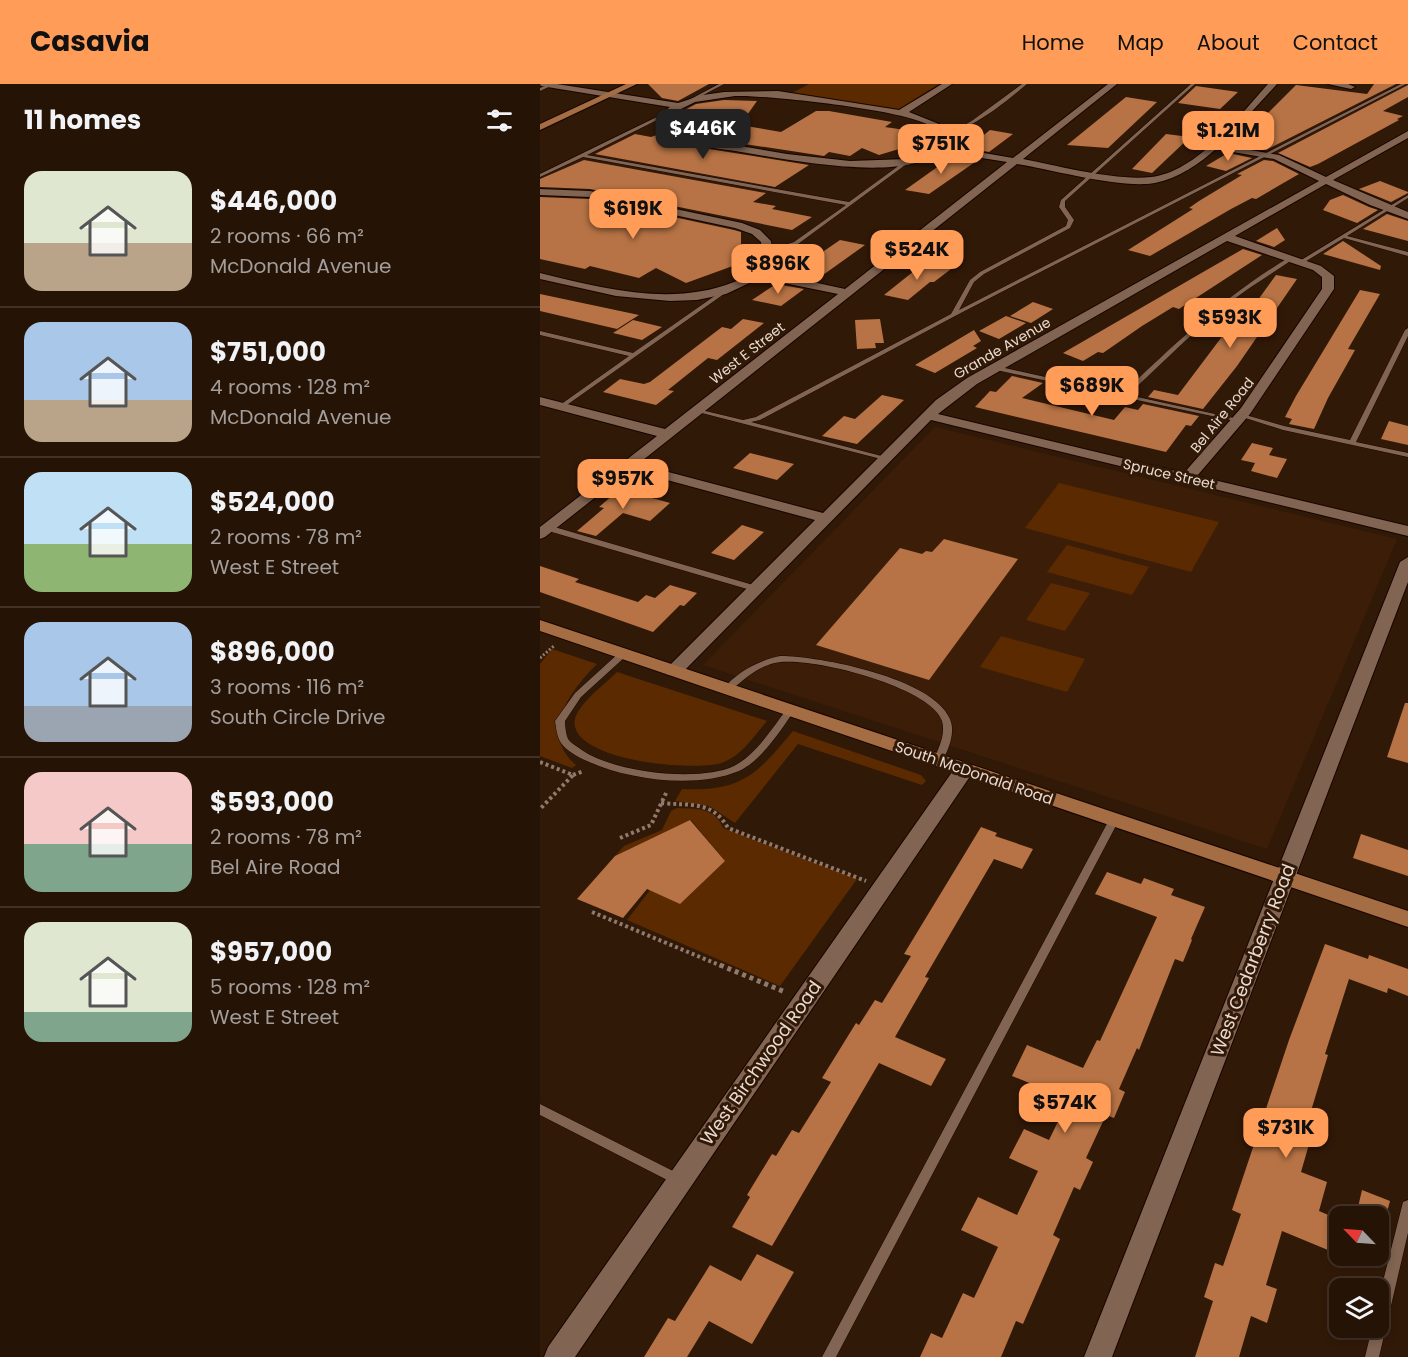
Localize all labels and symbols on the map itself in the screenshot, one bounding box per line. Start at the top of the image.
pin: $446K [661,109,745,160]
pin: $1.21M [1179,111,1277,162]
pin: $751K [899,124,983,175]
pin: $619K [591,189,675,240]
pin: $524K [875,230,959,281]
pin: $896K [736,244,820,295]
pin: $593K [1188,298,1272,349]
street label: Grande Avenue [950,312,1054,384]
street label: West E Street [705,317,789,389]
pin: $689K [1050,366,1134,417]
street label: Bel Aire Road [1185,373,1259,457]
street label: Spruce Street [1121,454,1217,494]
pin: $957K [581,459,665,510]
street label: South McDonald Road [892,736,1056,809]
street label: West Cedarberry Road [1204,860,1301,1060]
street label: West Birchwood Road [694,975,827,1150]
pin: $574K [1023,1083,1107,1134]
pin: $731K [1244,1108,1328,1159]
north arrow [1329,1206,1389,1266]

